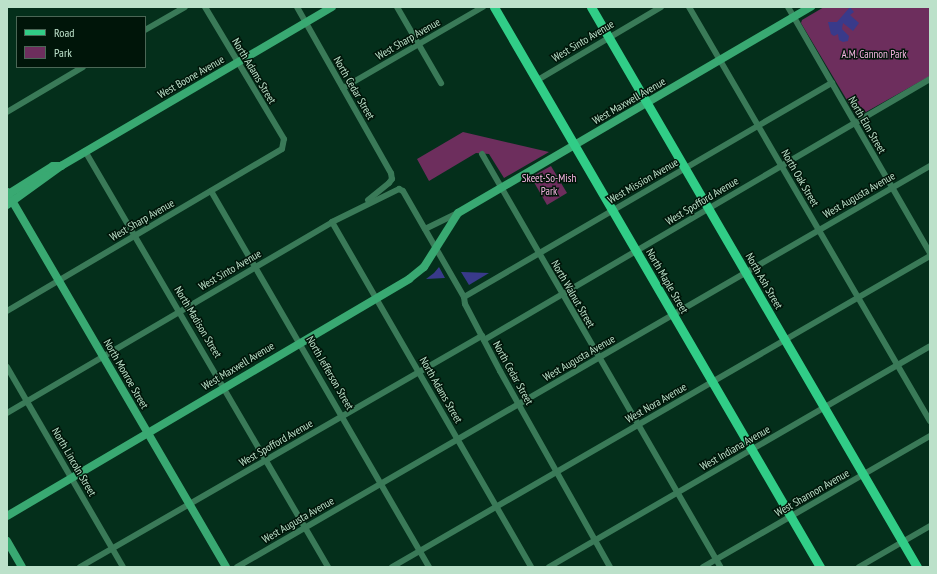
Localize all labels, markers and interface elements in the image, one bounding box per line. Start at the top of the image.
street label: West Sharp Avenue [373,15,443,63]
legend [16,16,146,68]
street label: West Sinto Avenue [549,17,617,65]
text: Road [54,25,74,40]
street label: North Adams Street [229,36,279,106]
text: Park [54,45,72,60]
park label: A.M. Cannon Park [841,47,907,61]
street label: West Boone Avenue [155,53,227,101]
street label: North Cedar Street [331,54,377,122]
street label: West Maxwell Avenue [590,75,668,127]
street label: North Elm Street [845,94,889,156]
street label: North Oak Street [778,147,822,209]
street label: West Mission Avenue [605,155,681,207]
street label: West Augusta Avenue [820,169,898,221]
park label: Skeet-So-Mish Park [522,172,576,198]
street label: West Spofford Avenue [663,174,741,228]
street label: West Sharp Avenue [107,196,177,244]
street label: North Maple Street [643,246,691,316]
street label: West Sinto Avenue [196,247,264,293]
street label: North Ash Street [743,250,785,312]
street label: North Walnut Street [548,258,598,330]
street label: North Madison Street [171,284,225,360]
street label: West Augusta Avenue [540,332,618,384]
street label: North Jefferson Street [304,334,356,412]
street label: North Monroe Street [101,337,151,411]
street label: West Maxwell Avenue [199,339,277,393]
street label: North Cedar Street [490,339,536,407]
street label: North Adams Street [417,354,465,426]
street label: West Nora Avenue [623,380,689,426]
street label: West Spofford Avenue [237,417,315,469]
street label: West Indiana Avenue [698,423,772,473]
street label: North Lincoln Street [49,425,99,499]
street label: West Shannon Avenue [772,466,852,520]
street label: West Augusta Avenue [259,494,337,546]

